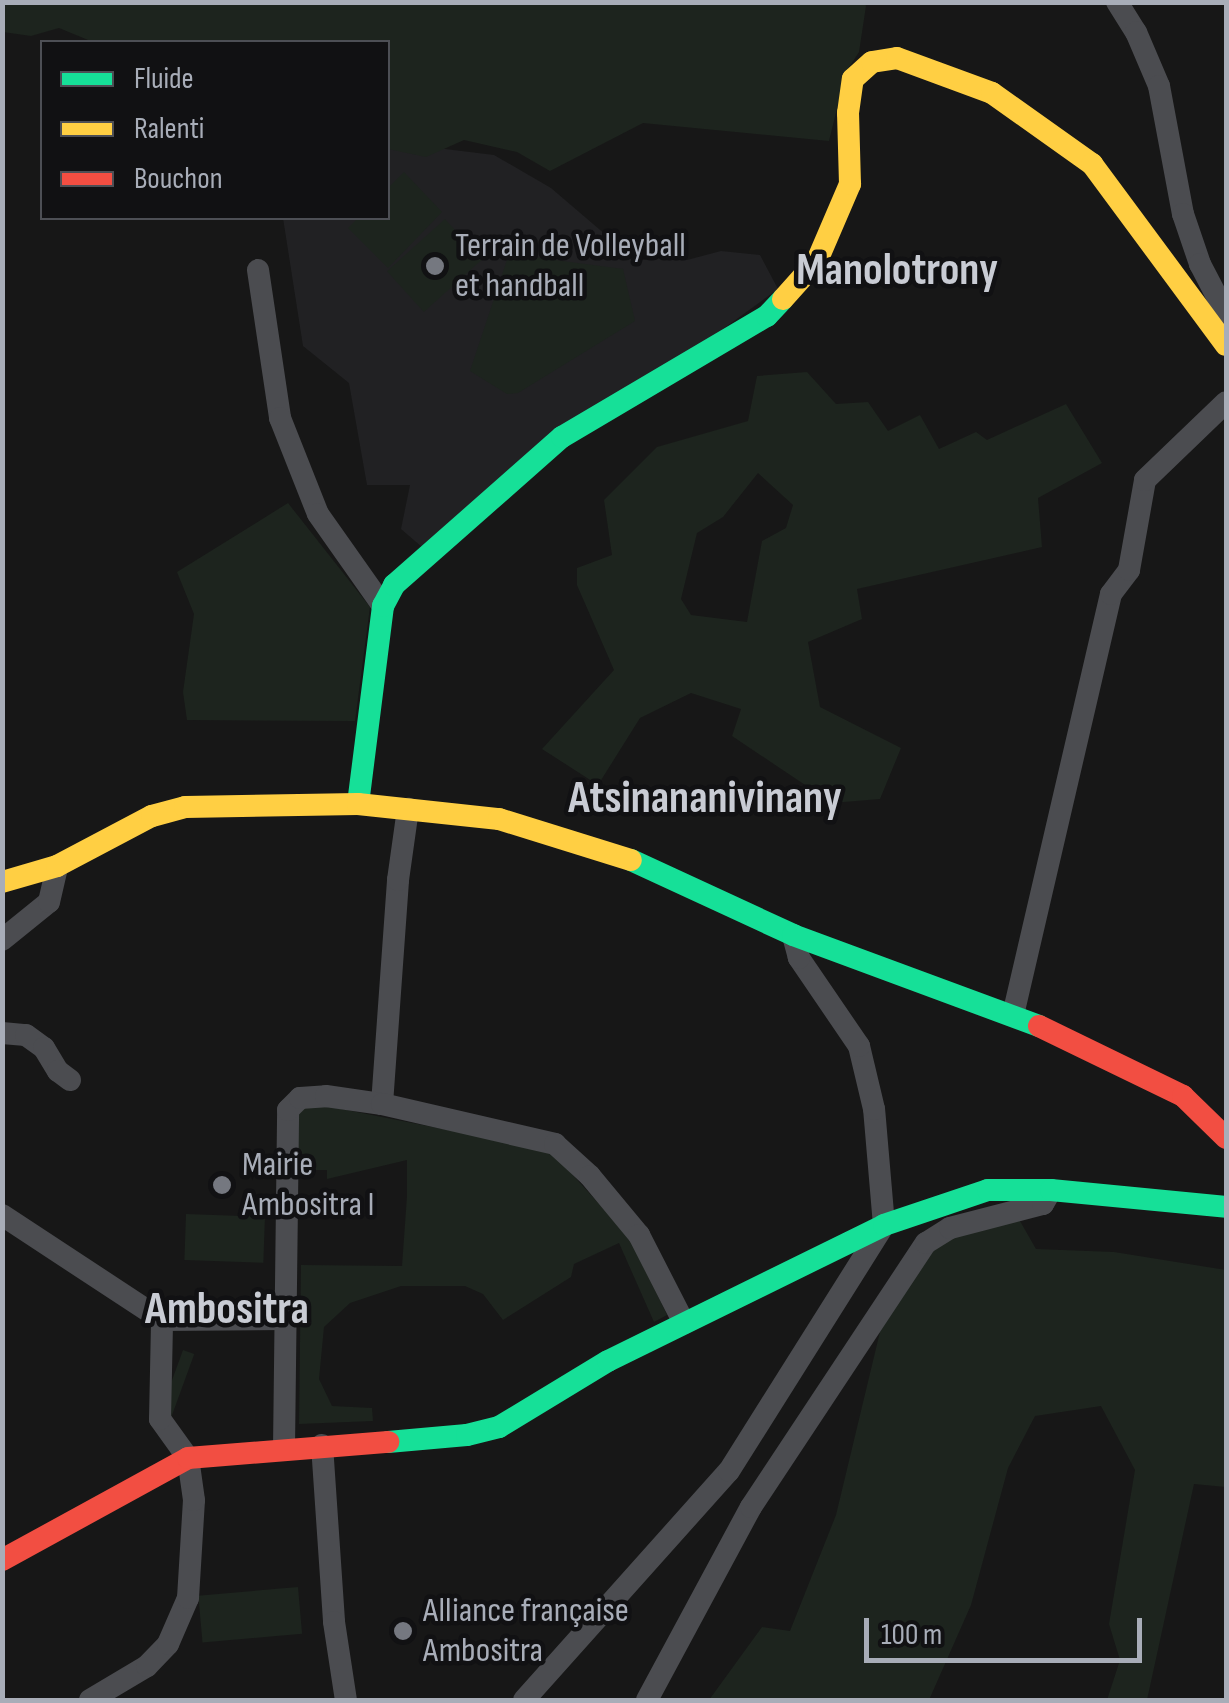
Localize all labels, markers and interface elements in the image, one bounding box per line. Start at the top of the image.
legend [40,40,390,220]
text: Fluide [134,61,194,97]
text: Ralenti [134,111,204,147]
text: Bouchon [134,161,222,197]
place label: Terrain de Volleyball et handball [455,225,686,307]
district label: Manolotrony [796,244,998,298]
marker: Terrain de Volleyball et handball [424,255,446,277]
district label: Atsinananivinany [568,772,842,826]
place label: Mairie Ambositra I [242,1144,375,1226]
marker: Mairie Ambositra I [211,1174,233,1196]
district label: Ambositra [145,1283,309,1337]
place label: Alliance française Ambositra [423,1590,629,1672]
scale bar [869,1598,1146,1660]
text: 100 m [881,1617,942,1653]
marker: Alliance française Ambositra [392,1620,414,1642]

